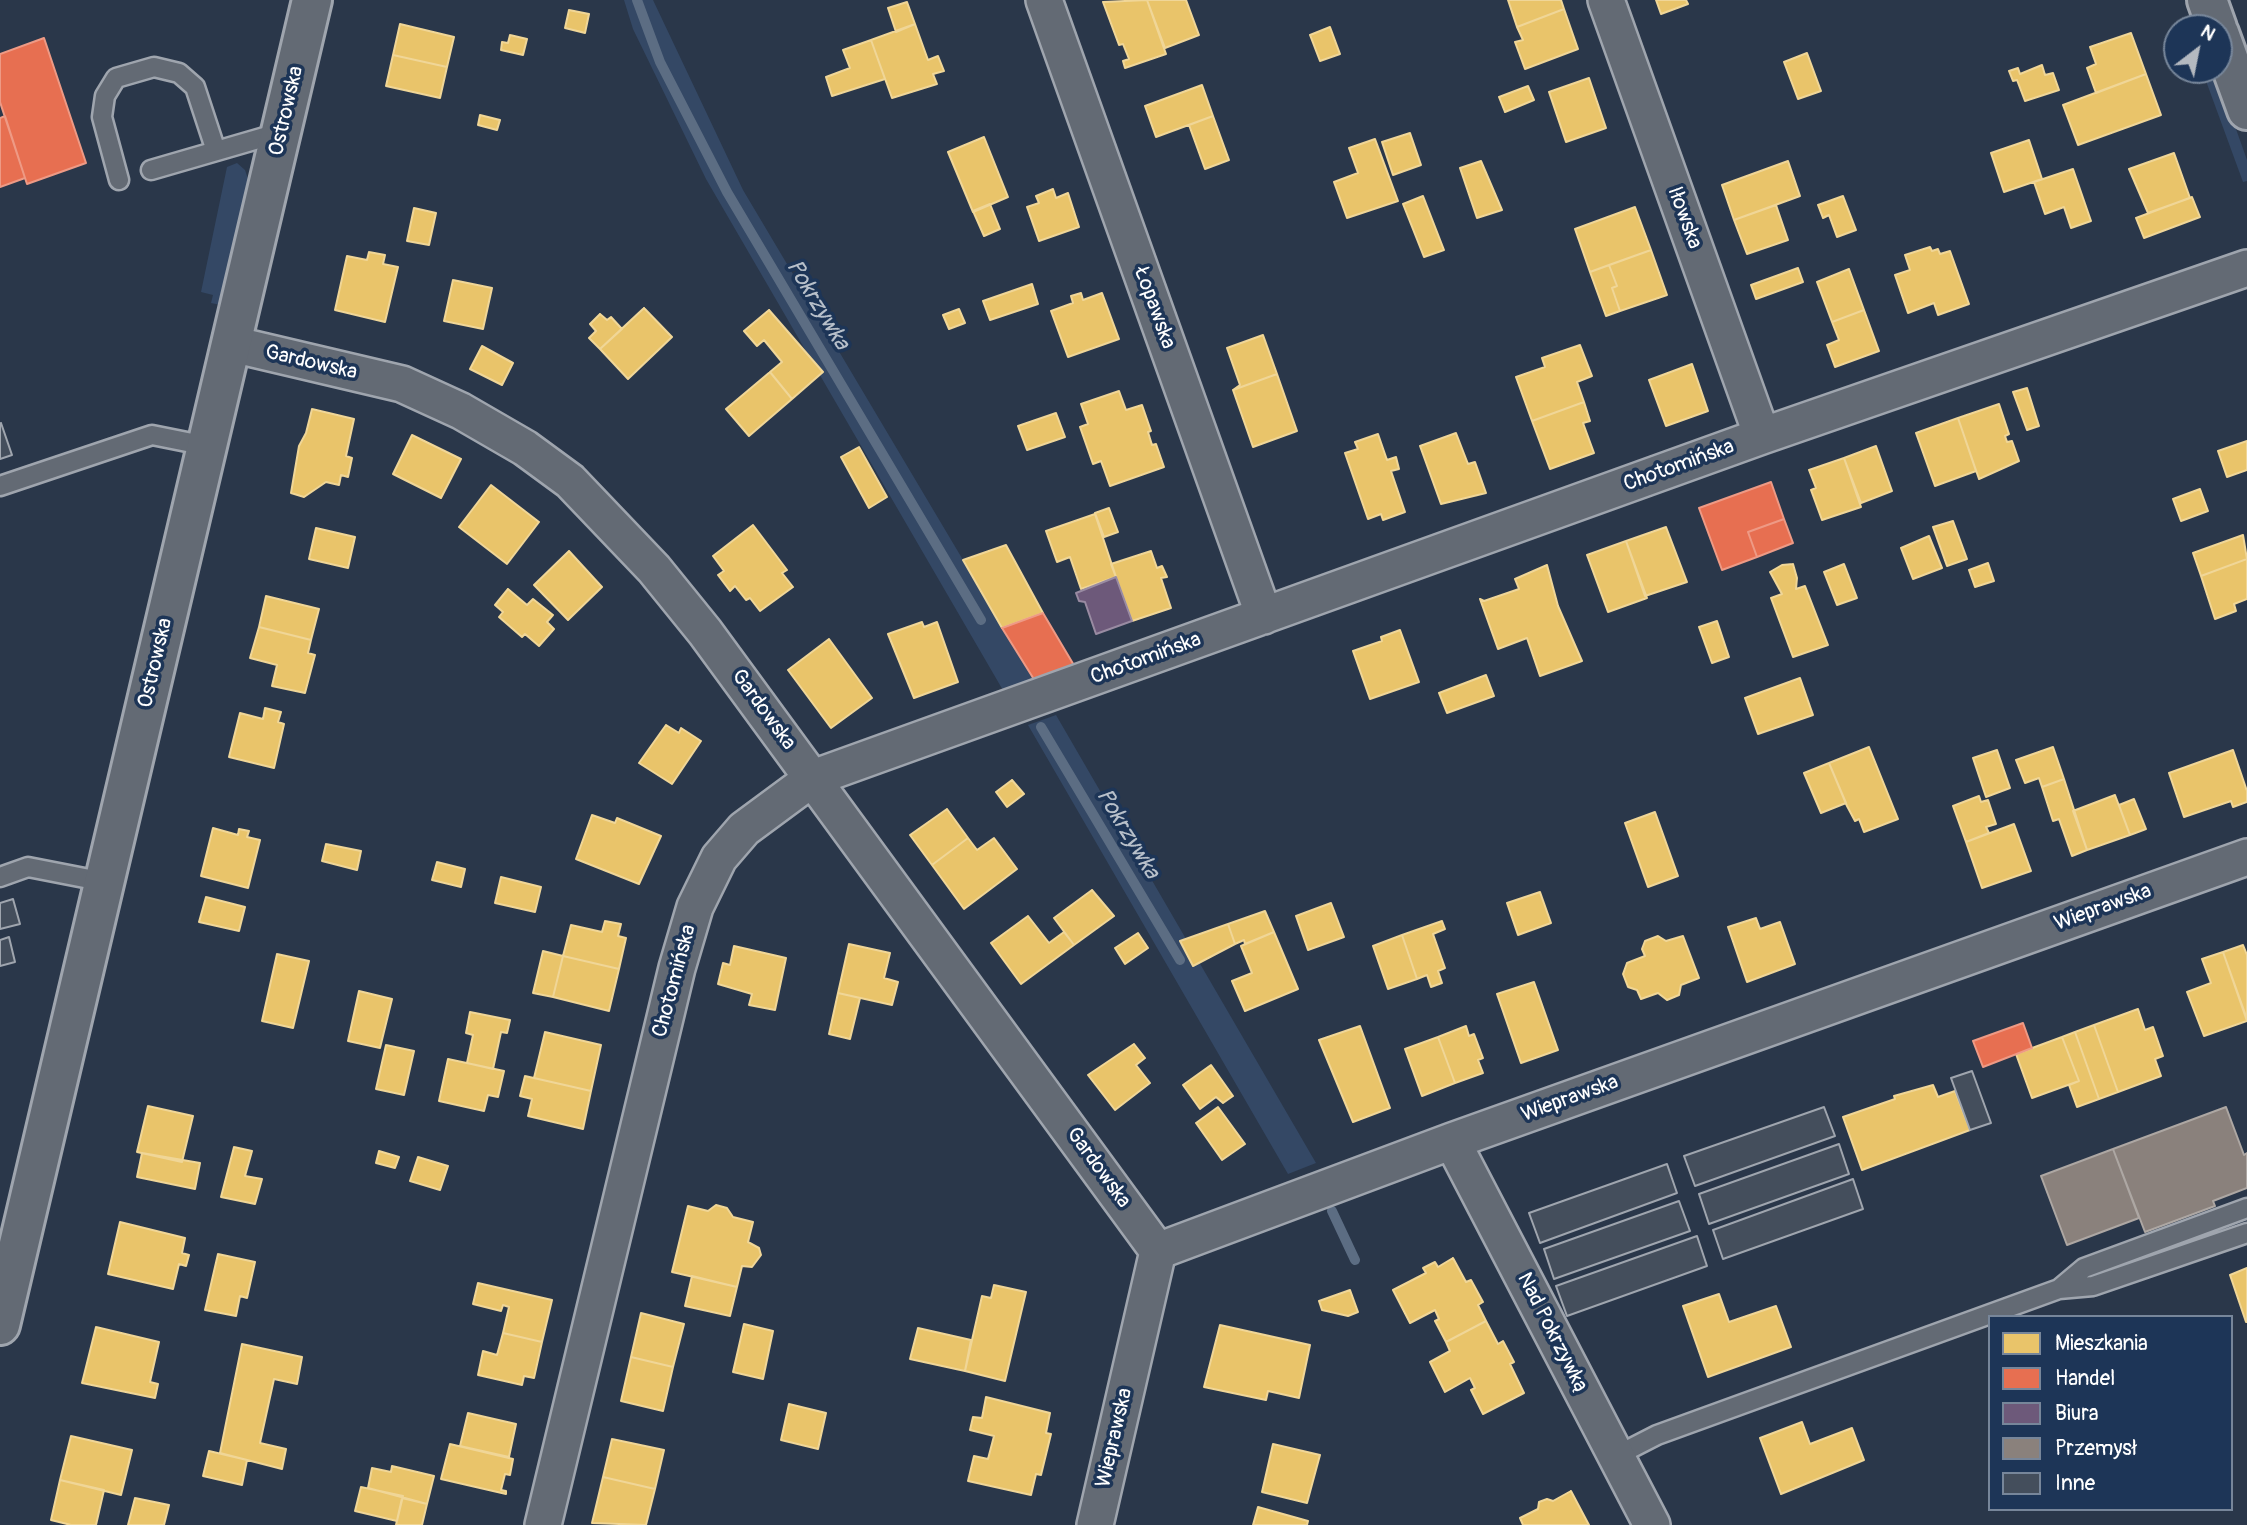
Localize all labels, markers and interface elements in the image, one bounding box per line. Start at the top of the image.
north arrow [2163,14,2233,84]
text: N [2196,19,2220,46]
street label: Ostrowska [264,64,310,158]
street label: Iłowska [1661,183,1707,253]
water label: Pokrzywka [779,255,855,355]
street label: Łopawska [1128,264,1180,352]
street label: Gardowska [262,340,360,386]
street label: Chotomińska [1620,434,1738,498]
street label: Ostrowska [133,616,179,710]
street label: Chotomińska [1087,627,1205,691]
street label: Gardowska [725,665,801,755]
water label: Pokrzywka [1089,784,1165,884]
street label: Wieprawska [2051,879,2155,937]
street label: Chotomińska [648,922,702,1040]
street label: Wieprawska [1518,1070,1622,1128]
street label: Gardowska [1060,1123,1136,1213]
street label: Nad Pokrzywką [1511,1269,1593,1397]
legend [1988,1315,2233,1511]
text: Mieszkania [2055,1330,2148,1357]
text: Handel [2055,1365,2115,1392]
street label: Wieprawska [1091,1386,1139,1490]
text: Biura [2055,1400,2098,1427]
text: Przemysł [2055,1435,2137,1462]
text: Inne [2055,1470,2095,1497]

